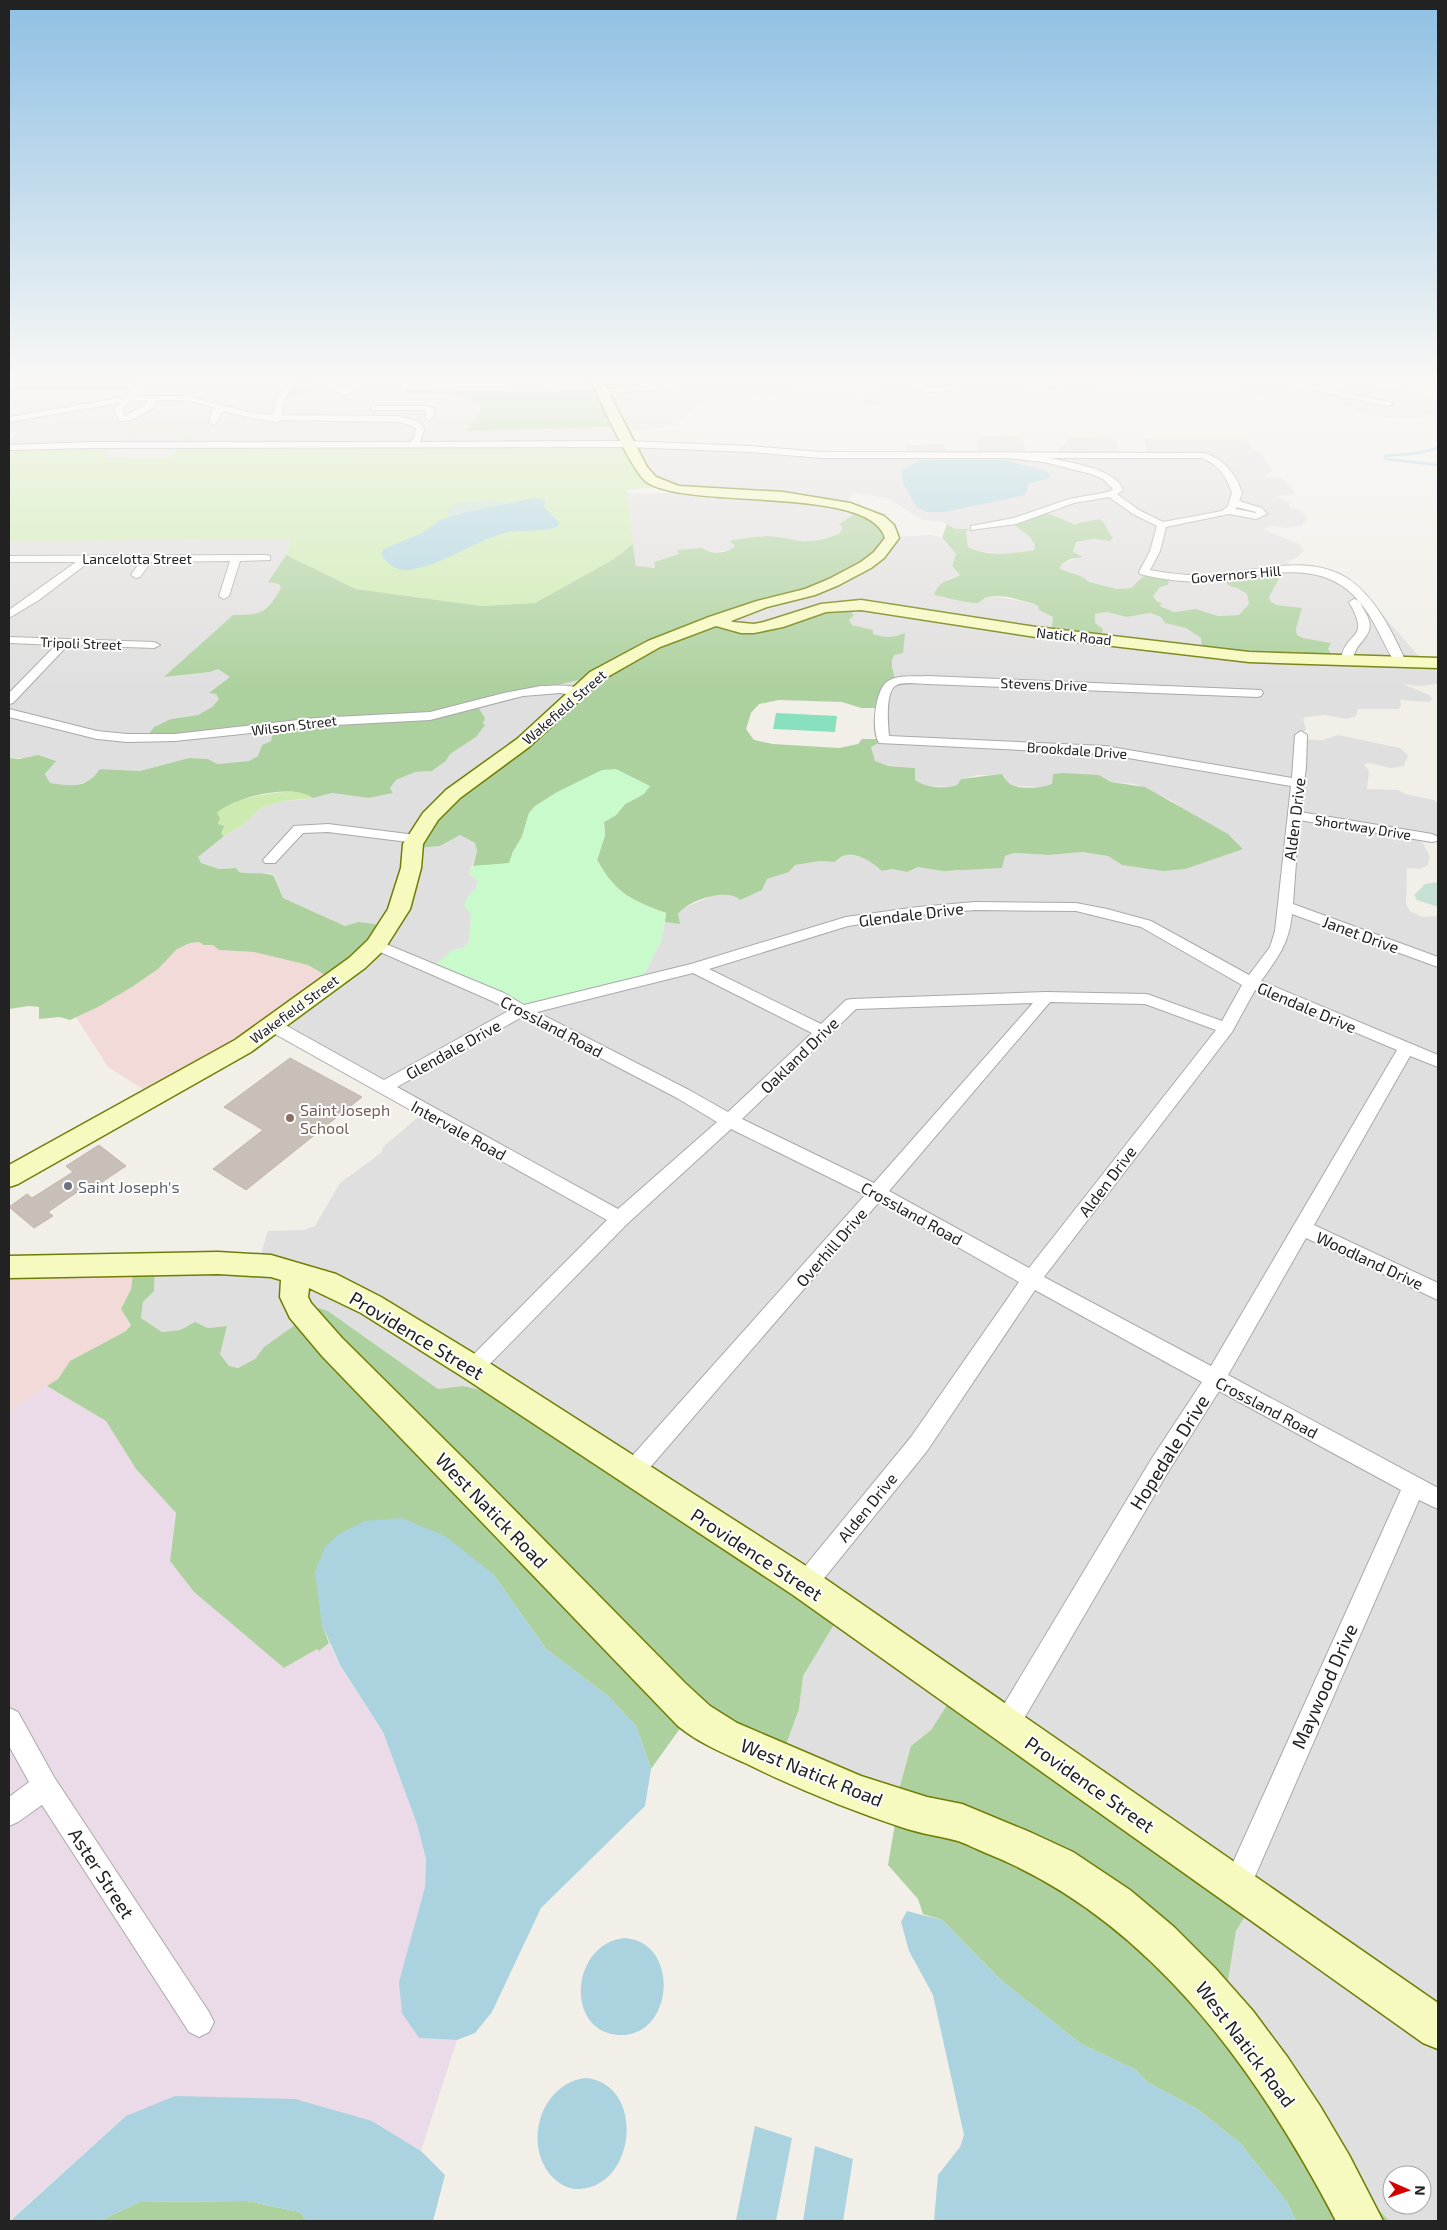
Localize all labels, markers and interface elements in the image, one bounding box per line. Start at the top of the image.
street label: Lancelotta Street [82,550,192,567]
street label: Governors Hill [1190,562,1283,586]
street label: Natick Road [1036,624,1112,648]
street label: Tripoli Street [40,633,122,653]
street label: Wakefield Street [519,666,609,748]
street label: Stevens Drive [1000,674,1088,694]
street label: Wilson Street [250,711,338,739]
street label: Brookdale Drive [1026,738,1128,762]
street label: Alden Drive [1279,776,1309,862]
street label: Shortway Drive [1314,811,1412,843]
street label: Glendale Drive [857,898,965,930]
street label: Janet Drive [1320,911,1402,957]
street label: Wakefield Street [246,971,342,1047]
street label: Glendale Drive [1255,978,1359,1036]
street label: Crossland Road [498,991,606,1061]
street label: Oakland Drive [756,1013,842,1097]
street label: Glendale Drive [402,1015,504,1083]
street label: Intervale Road [408,1096,510,1164]
place label: Saint Joseph School [300,1100,390,1137]
marker: Saint Joseph School [284,1112,296,1124]
street label: Alden Drive [1074,1142,1140,1220]
place label: Saint Joseph's [78,1177,180,1196]
street label: Crossland Road [858,1177,966,1249]
marker: Saint Joseph's [62,1180,74,1192]
street label: Overhill Drive [792,1204,870,1290]
street label: Woodland Drive [1314,1227,1426,1293]
street label: Providence Street [346,1286,488,1384]
street label: Crossland Road [1213,1372,1321,1442]
street label: Hopedale Drive [1124,1390,1214,1514]
street label: West Natick Road [431,1448,553,1572]
street label: Alden Drive [833,1469,901,1545]
street label: Providence Street [687,1503,827,1605]
street label: Maywood Drive [1286,1620,1362,1752]
street label: Providence Street [1021,1731,1159,1837]
street label: West Natick Road [737,1733,887,1811]
street label: Aster Street [64,1823,140,1923]
street label: West Natick Road [1191,1977,1301,2111]
north arrow [1382,2165,1432,2215]
text: N [1412,2185,1429,2196]

